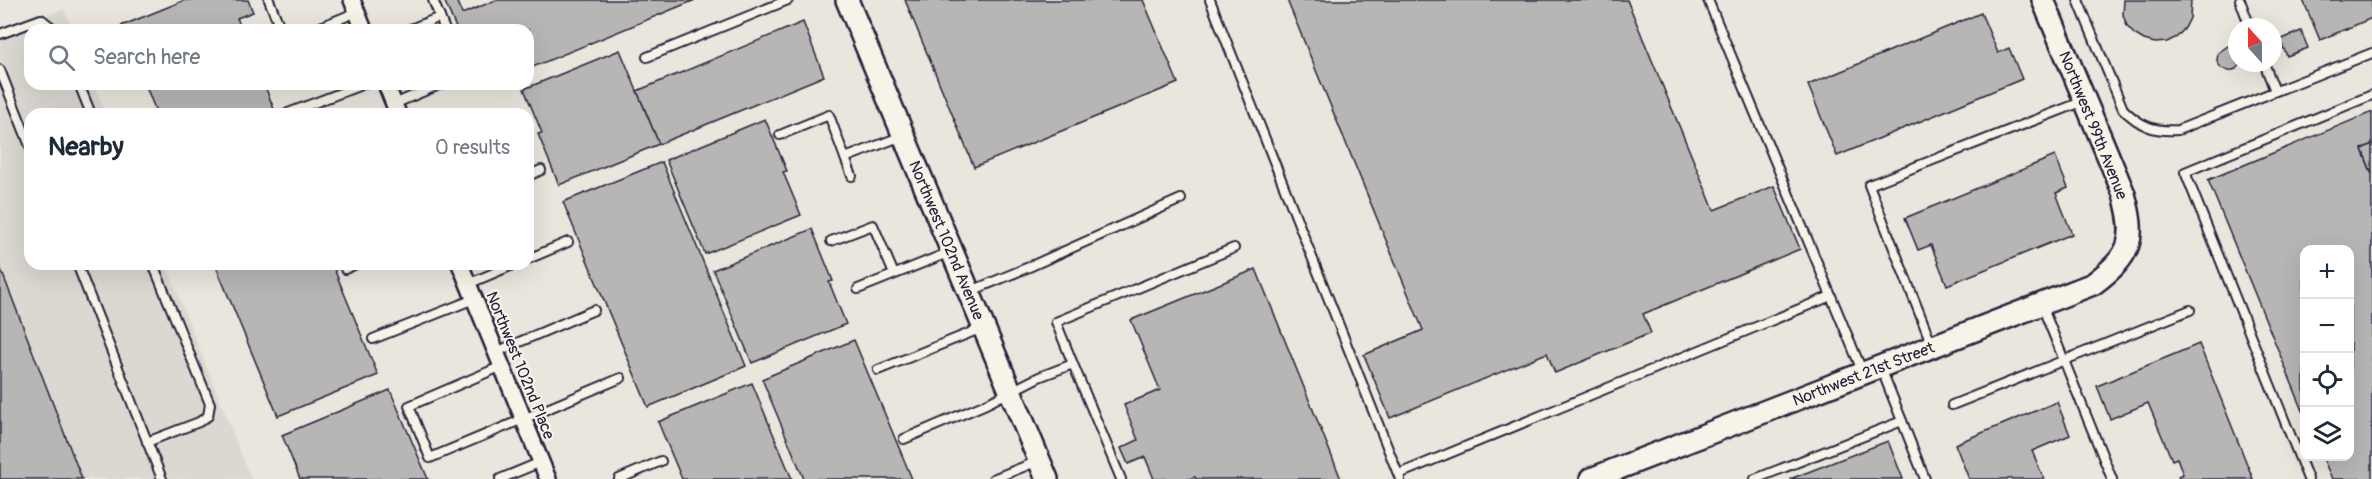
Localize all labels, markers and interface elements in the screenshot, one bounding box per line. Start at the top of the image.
north arrow [2228,18,2282,72]
search box [24,24,534,90]
icon: search [45,41,78,74]
text: Search here [93,43,200,71]
street label: Northwest 99th Avenue [2054,48,2132,202]
text: Nearby [48,131,124,163]
text: 0 results [435,135,510,160]
street label: Northwest 102nd Avenue [904,158,988,323]
map controls [2300,245,2354,461]
button: + [2300,245,2354,299]
street label: Northwest 102nd Place [481,289,559,442]
button: − [2300,299,2354,353]
street label: Northwest 21st Street [1790,337,1938,411]
button: locate [2300,353,2354,407]
button: layers [2300,407,2354,461]

